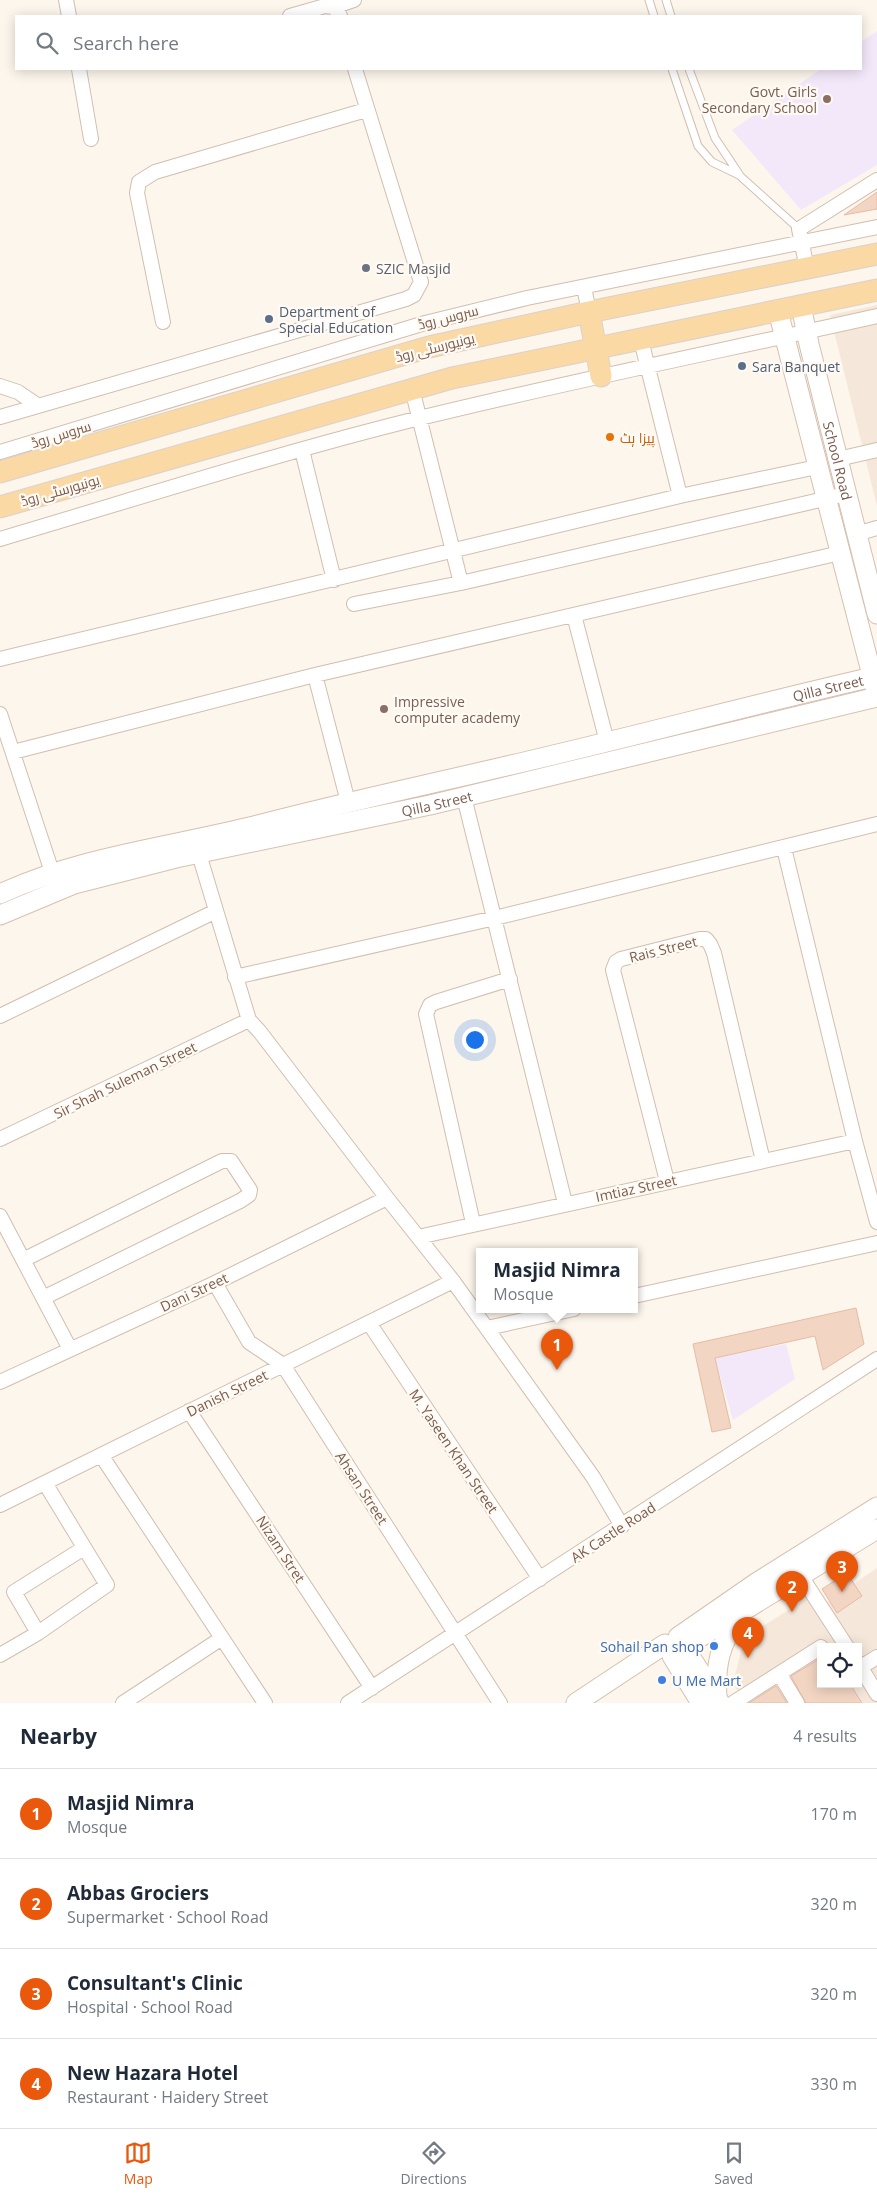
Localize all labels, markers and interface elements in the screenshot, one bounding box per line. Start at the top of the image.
search box [15,15,862,70]
icon: search [33,29,61,57]
text: Search here [73,30,179,56]
place label: Govt. Girls Secondary School [702,82,817,117]
marker: Govt. Girls Secondary School [821,93,833,105]
place label: SZIC Masjid [376,259,451,278]
marker: SZIC Masjid [360,262,372,274]
street label: سروس روڈ [416,300,480,334]
place label: Department of Special Education [279,302,393,337]
marker: Department of Special Education [263,313,275,325]
street label: یونیورسٹی روڈ [393,328,477,366]
place label: Sara Banquet [752,357,840,376]
marker: Sara Banquet [736,360,748,372]
street label: سروس روڈ [29,416,93,452]
street label: School Road [819,419,857,502]
place label: پیزا ہٹ [620,428,655,448]
marker: پیزا ہٹ [604,431,616,443]
street label: یونیورسٹی روڈ [18,470,102,510]
street label: Qilla Street [791,670,865,705]
place label: Impressive computer academy [394,692,521,727]
marker: Impressive computer academy [378,703,390,715]
street label: Qilla Street [400,786,474,820]
street label: Rais Street [627,931,699,967]
your location [462,1027,488,1053]
street label: Sir Shah Suleman Street [50,1037,200,1123]
street label: Imtiaz Street [594,1170,678,1206]
popup [476,1248,638,1313]
text: Masjid Nimra [493,1257,621,1283]
street label: Dani Street [157,1268,231,1316]
text: Mosque [493,1283,554,1305]
pin: 1 [541,1329,573,1370]
street label: Danish Street [183,1365,271,1421]
street label: M. Yaseen Khan Street [405,1385,503,1517]
street label: Ahsan Street [331,1448,393,1528]
street label: AK Castle Road [567,1497,659,1567]
street label: Nizam Stret [252,1512,310,1586]
pin: 3 [826,1551,858,1592]
pin: 2 [776,1571,808,1612]
pin: 4 [732,1617,764,1658]
place label: Sohail Pan shop [600,1637,704,1656]
marker: Sohail Pan shop [708,1640,720,1652]
map controls [817,1643,862,1688]
button: locate [817,1643,862,1688]
place label: U Me Mart [672,1671,741,1690]
marker: U Me Mart [656,1674,668,1686]
text: Nearby [20,1722,97,1750]
text: 4 results [793,1725,857,1747]
text: Masjid Nimra [67,1790,194,1816]
text: 1 [31,1803,41,1825]
text: 170 m [811,1803,857,1825]
text: Mosque [67,1816,127,1838]
text: Abbas Grociers [67,1880,209,1906]
text: 2 [31,1893,41,1915]
text: 320 m [811,1893,857,1915]
text: Supermarket · School Road [67,1906,269,1928]
text: Consultant's Clinic [67,1970,243,1996]
text: 3 [31,1983,41,2005]
text: 320 m [811,1983,857,2005]
text: Hospital · School Road [67,1996,233,2018]
text: New Hazara Hotel [67,2060,238,2086]
text: 4 [31,2073,41,2095]
text: 330 m [811,2073,857,2095]
text: Restaurant · Haidery Street [67,2086,268,2108]
tab: Map [124,2139,153,2188]
tab: Directions [400,2139,467,2188]
tab: Saved [714,2139,753,2188]

